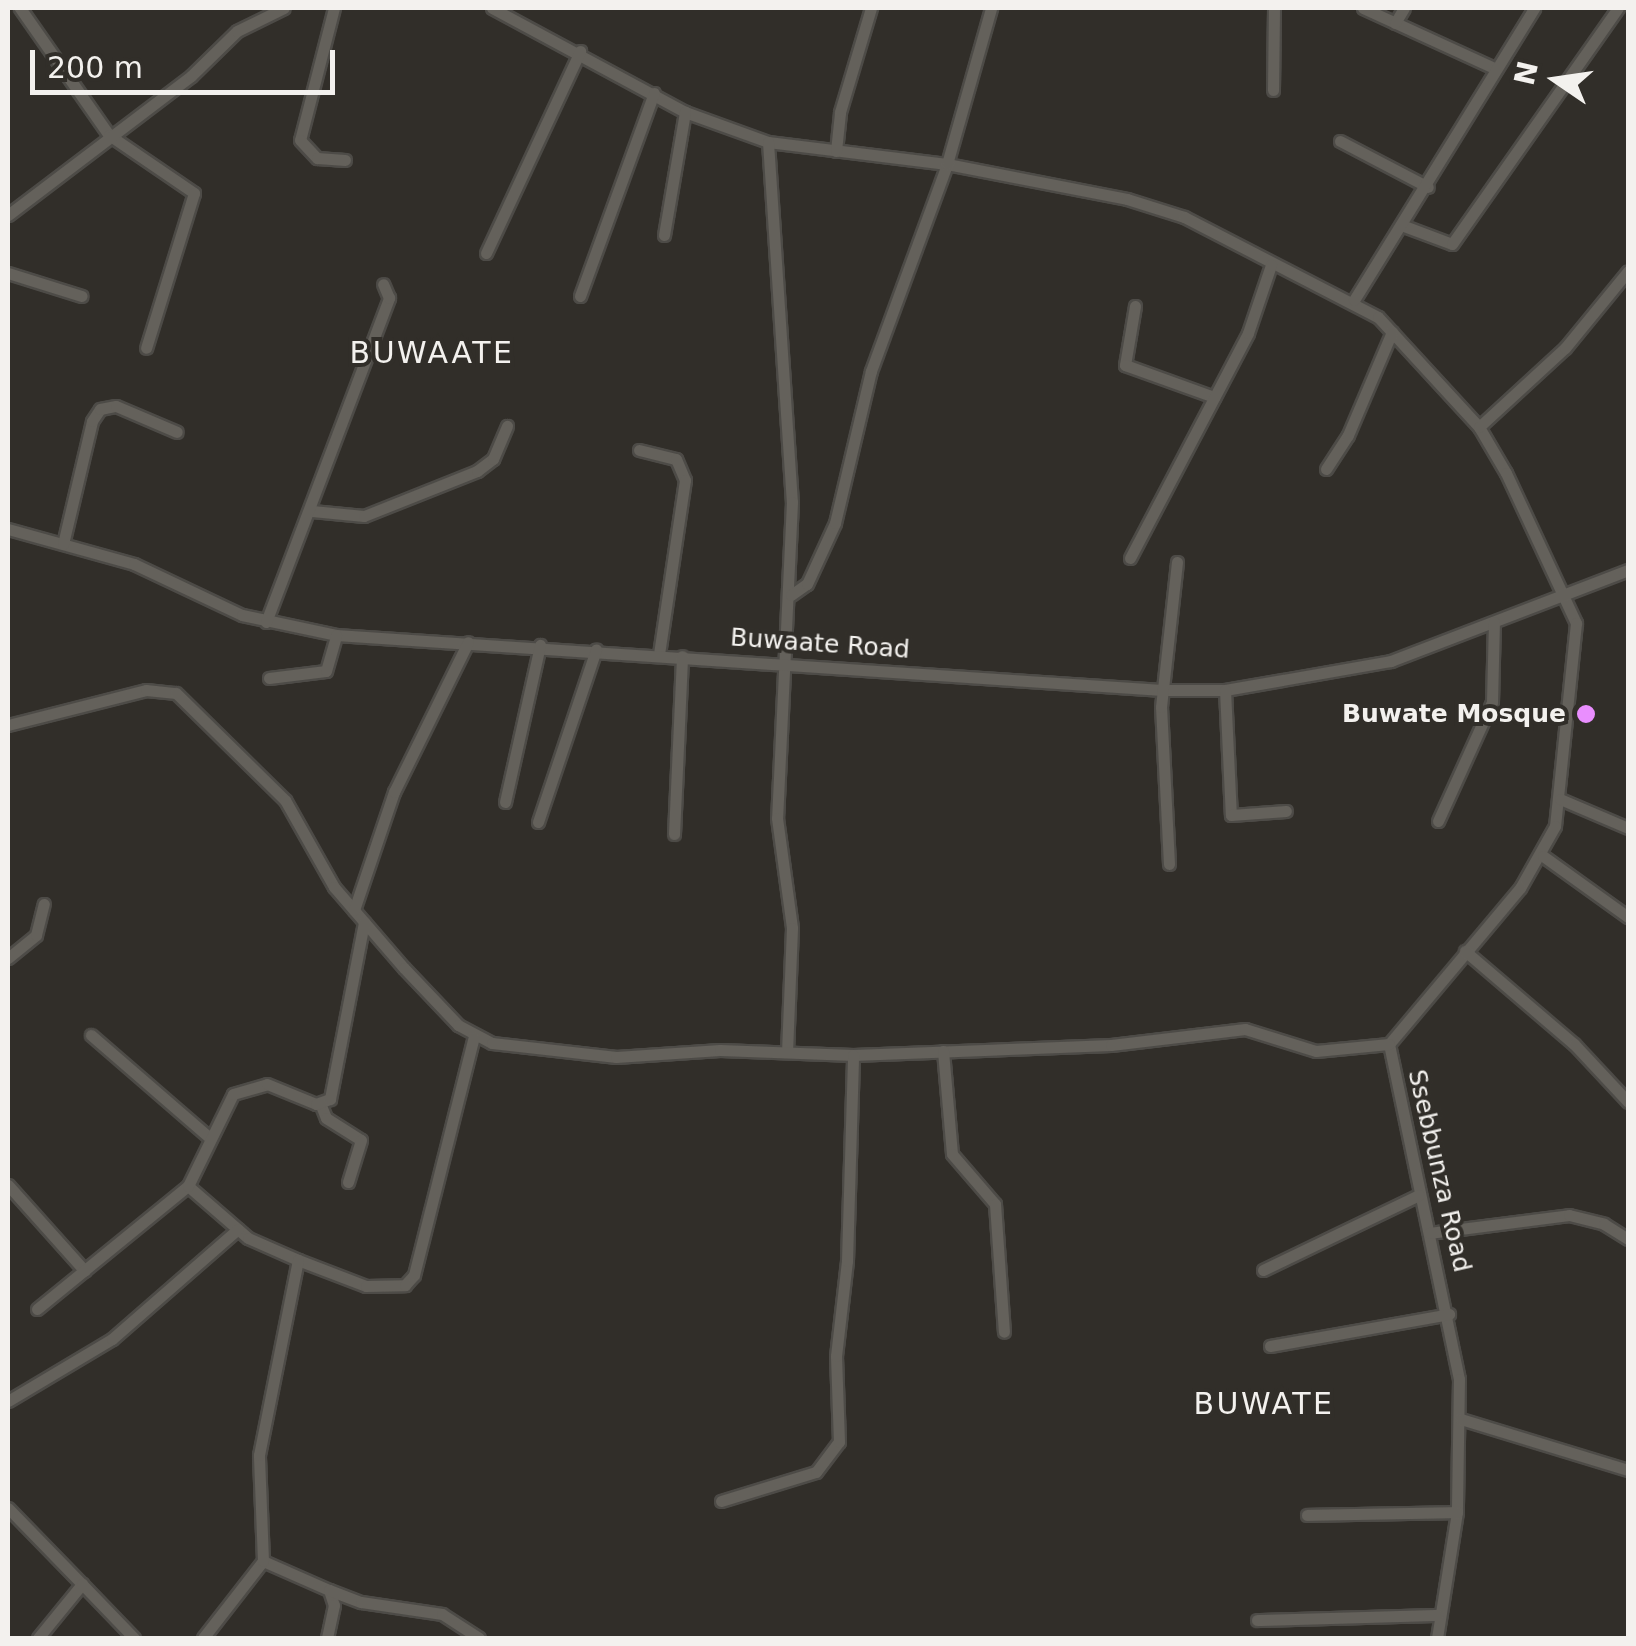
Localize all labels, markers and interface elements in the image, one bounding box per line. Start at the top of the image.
scale bar [35,30,340,92]
north arrow [1506,30,1606,130]
text: 200 m [47,50,143,85]
text: N [1508,58,1545,88]
district label: BUWAATE [350,335,514,371]
street label: Buwaate Road [729,623,911,665]
place label: Buwate Mosque [1342,699,1566,729]
marker: Buwate Mosque [1575,703,1597,725]
street label: Ssebbunza Road [1401,1067,1477,1275]
district label: BUWATE [1193,1386,1335,1422]

